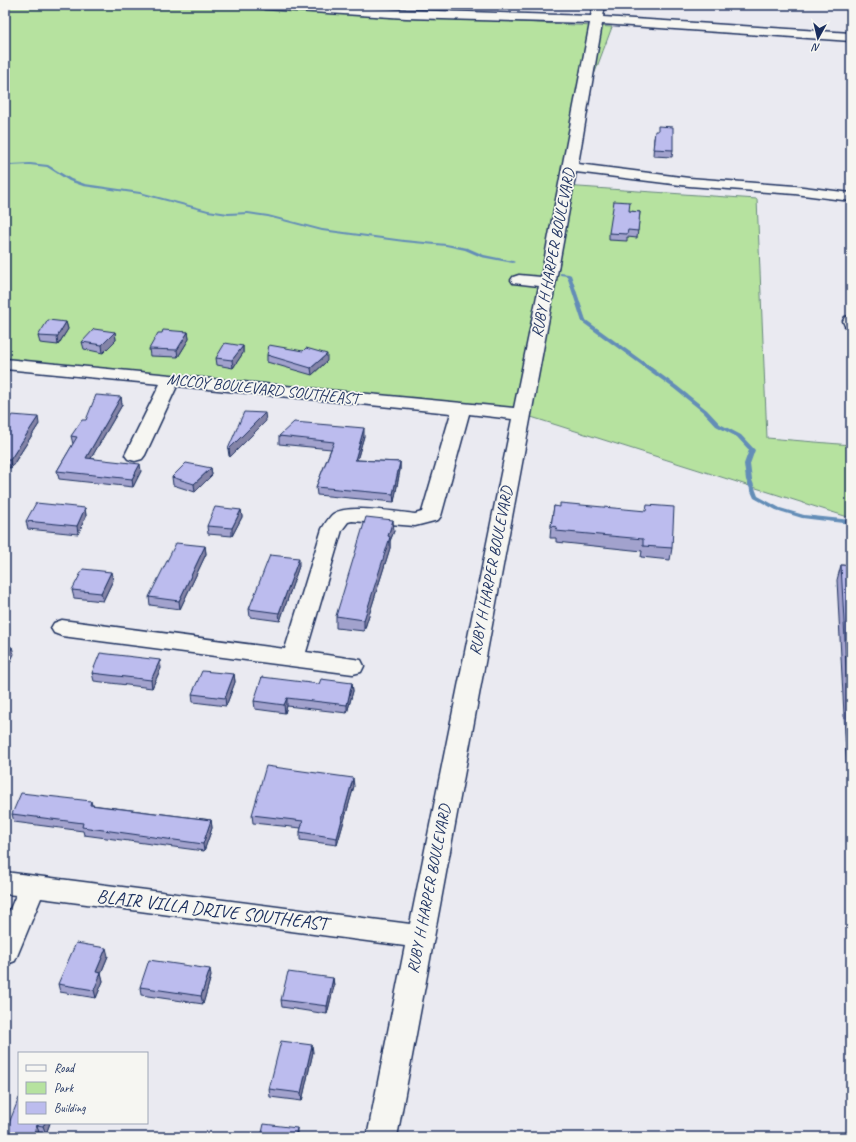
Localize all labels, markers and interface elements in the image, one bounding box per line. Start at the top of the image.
north arrow [798,18,838,58]
text: N [810,40,821,55]
street label: RUBY H HARPER BOULEVARD [527,165,579,339]
street label: MCCOY BOULEVARD SOUTHEAST [166,369,364,409]
street label: RUBY H HARPER BOULEVARD [465,483,517,657]
street label: RUBY H HARPER BOULEVARD [403,801,455,975]
street label: BLAIR VILLA DRIVE SOUTHEAST [95,884,334,937]
legend [18,1052,148,1124]
text: Road [54,1060,76,1076]
text: Park [54,1080,75,1096]
text: Building [54,1100,86,1116]

